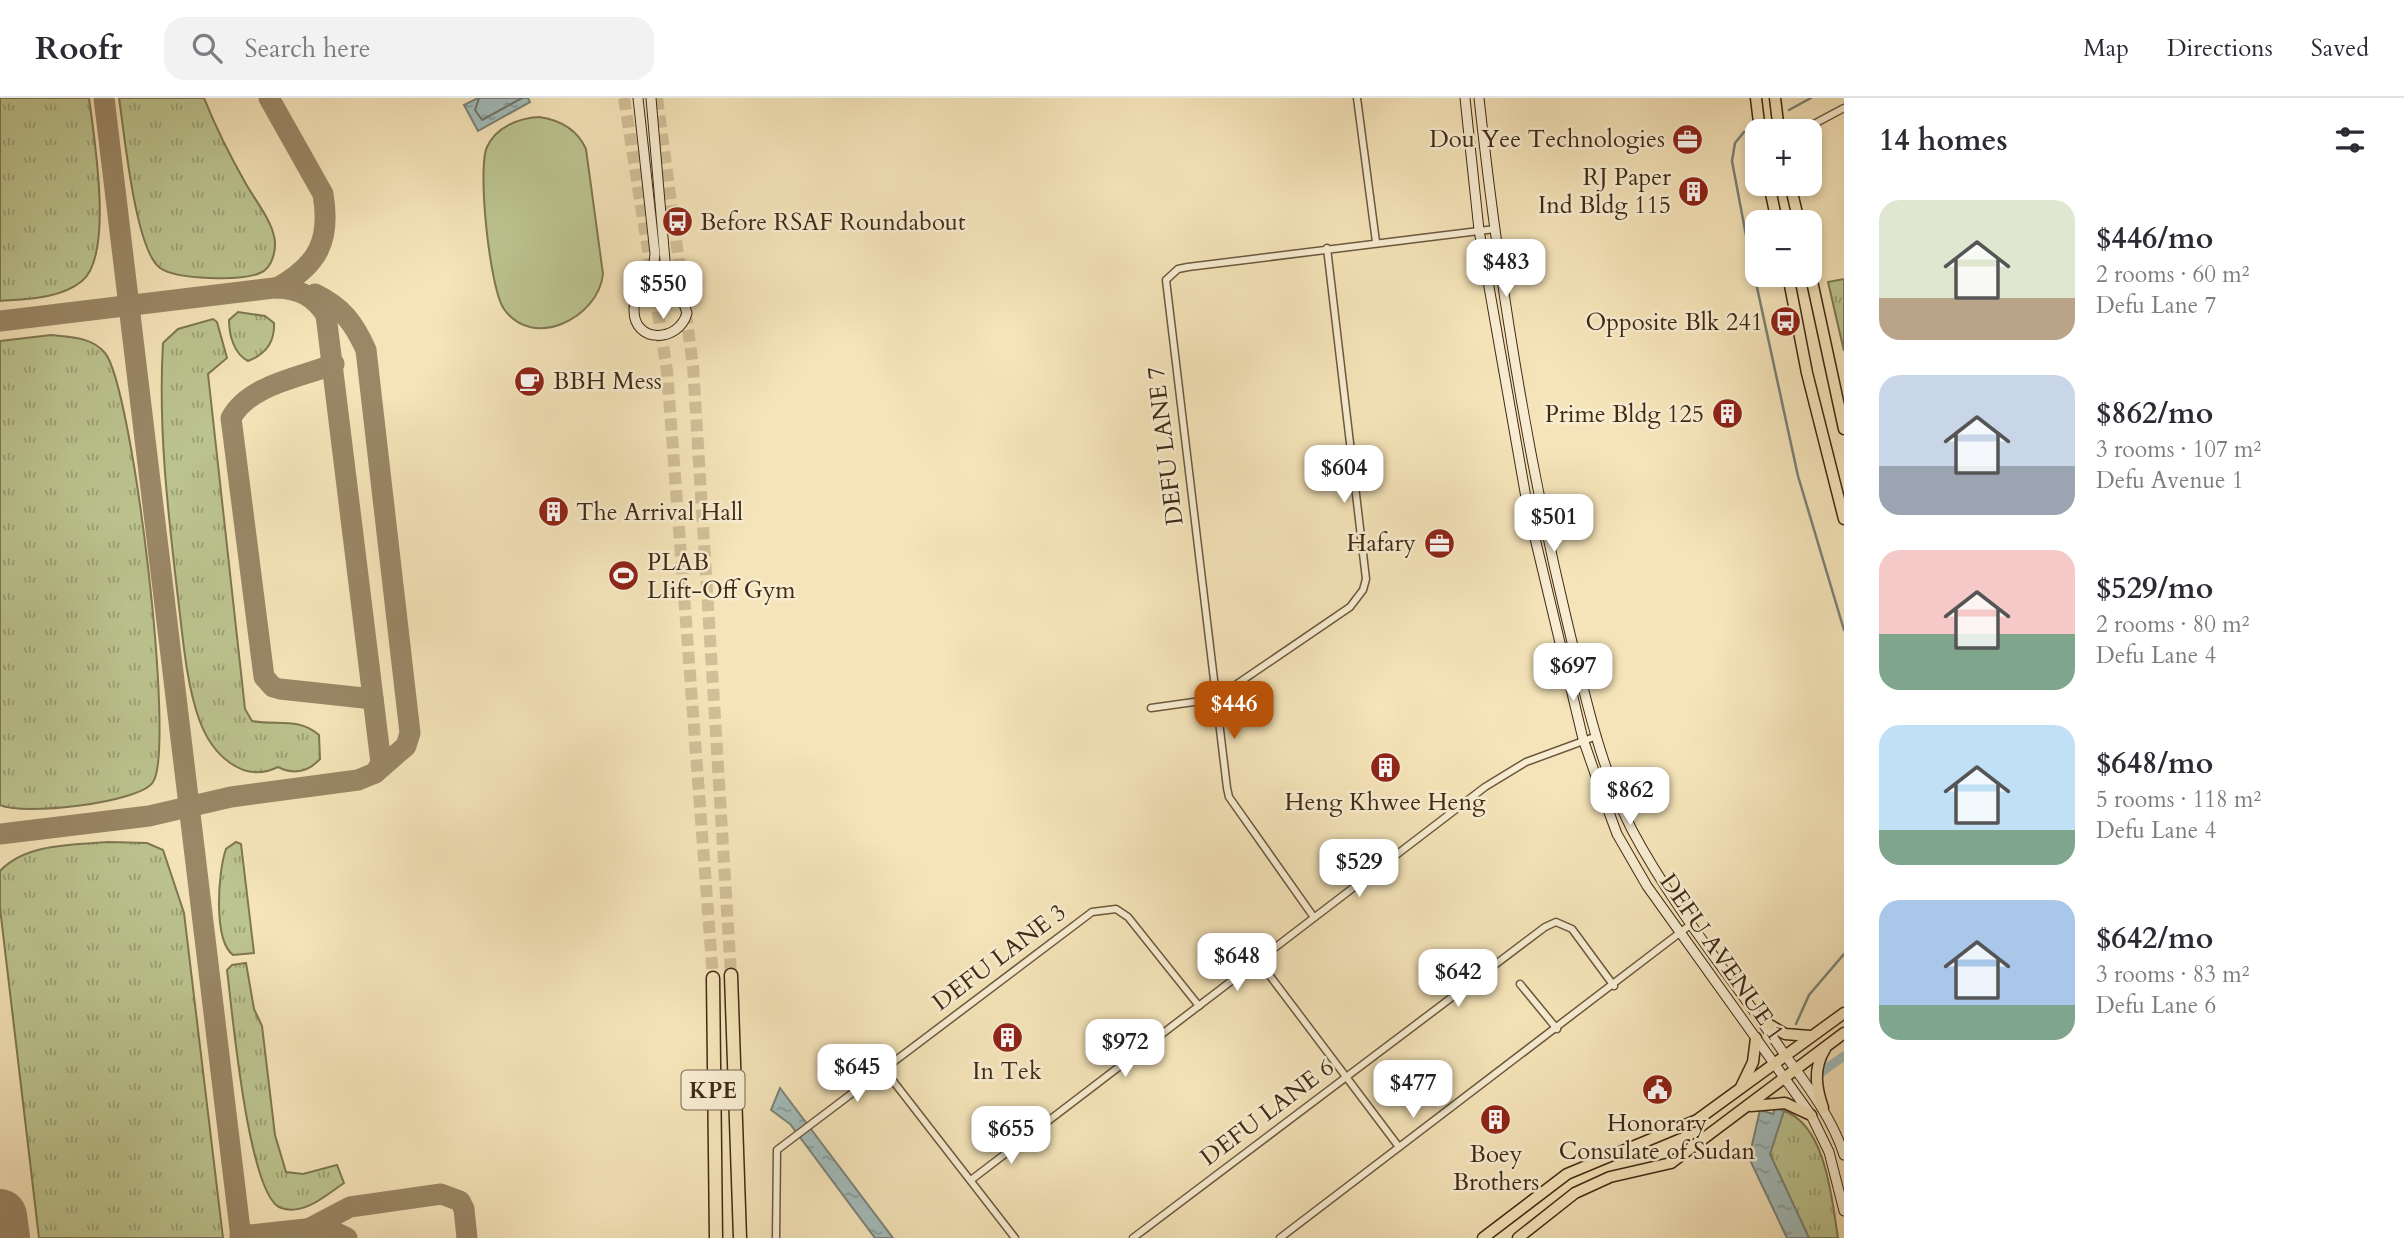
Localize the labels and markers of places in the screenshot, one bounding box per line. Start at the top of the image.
office icon: Dou Yee Technologies [1671,122,1705,156]
place label: Dou Yee Technologies [1429,123,1665,156]
place label: RJ Paper Ind Bldg 115 [1538,161,1671,222]
building icon: RJ Paper Ind Bldg 115 [1677,174,1711,208]
bus stop icon: Before RSAF Roundabout [660,205,694,239]
place label: Before RSAF Roundabout [700,206,966,239]
pin: $483 [1465,240,1547,299]
pin: $550 [622,262,704,321]
bus stop icon: Opposite Blk 241 [1769,305,1803,339]
place label: Opposite Blk 241 [1585,306,1763,339]
cafe icon: BBH Mess [513,364,547,398]
place label: BBH Mess [553,365,662,398]
building icon: Prime Bldg 125 [1710,397,1744,431]
place label: Prime Bldg 125 [1545,398,1704,431]
pin: $604 [1303,446,1385,505]
pin: $501 [1513,494,1595,554]
building icon: The Arrival Hall [536,495,570,529]
place label: The Arrival Hall [576,496,743,529]
office icon: Hafary [1422,526,1456,560]
place label: Hafary [1346,527,1416,560]
place label: PLAB LIift-Off Gym [647,546,796,607]
sports icon: PLAB LIift-Off Gym [607,559,641,593]
pin: $697 [1532,644,1614,703]
pin: $446 [1193,682,1275,741]
building icon: Heng Khwee Heng [1368,751,1402,785]
pin: $862 [1589,768,1671,827]
place label: Heng Khwee Heng [1284,786,1486,819]
pin: $529 [1318,840,1400,899]
pin: $648 [1196,934,1278,993]
pin: $642 [1417,950,1499,1009]
building icon: In Tek [990,1020,1024,1054]
pin: $972 [1084,1020,1166,1079]
pin: $645 [816,1044,898,1104]
place label: In Tek [972,1055,1042,1088]
pin: $477 [1372,1060,1454,1120]
public building icon: Honorary Consulate of Sudan [1640,1072,1674,1106]
building icon: Boey Brothers [1479,1103,1513,1137]
pin: $655 [970,1107,1052,1166]
place label: Honorary Consulate of Sudan [1559,1107,1755,1168]
place label: Boey Brothers [1453,1138,1539,1199]

